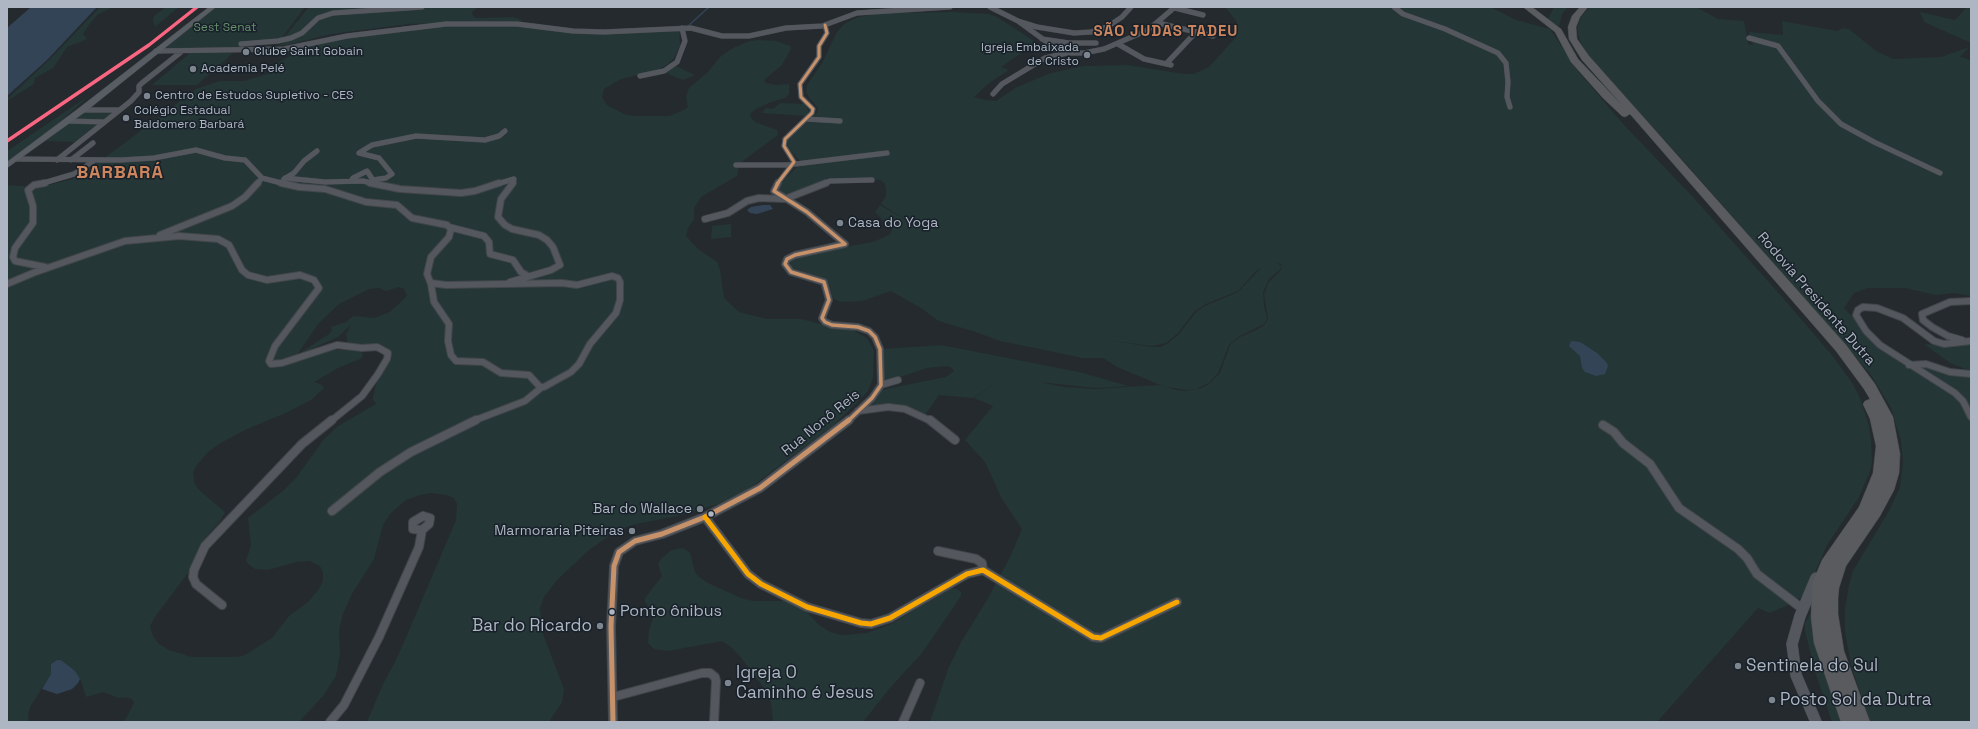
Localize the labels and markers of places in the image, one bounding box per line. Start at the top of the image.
place label: Igreja Embaixada de Cristo [981,41,1079,69]
place label: Clube Saint Gobain [254,45,363,59]
marker: Clube Saint Gobain [241,47,251,57]
marker: Igreja Embaixada de Cristo [1082,50,1092,60]
place label: Academia Pelé [201,62,285,76]
marker: Academia Pelé [188,64,198,74]
place label: Centro de Estudos Supletivo - CES [155,89,353,103]
marker: Centro de Estudos Supletivo - CES [142,91,152,101]
place label: Colégio Estadual Baldomero Barbará [134,104,244,132]
marker: Colégio Estadual Baldomero Barbará [121,113,131,123]
place label: Casa do Yoga [848,215,938,231]
marker: Casa do Yoga [835,218,845,228]
place label: Bar do Wallace [593,501,692,517]
marker: Bar do Wallace [695,504,705,514]
unlabelled marker [706,509,716,519]
place label: Marmoraria Piteiras [494,523,624,539]
marker: Marmoraria Piteiras [627,526,637,536]
place label: Ponto ônibus [620,602,722,622]
marker: Ponto ônibus [607,607,617,617]
place label: Bar do Ricardo [472,616,592,636]
marker: Bar do Ricardo [595,621,605,631]
place label: Sentinela do Sul [1746,656,1878,676]
marker: Sentinela do Sul [1733,661,1743,671]
place label: Igreja O Caminho é Jesus [736,663,874,703]
marker: Igreja O Caminho é Jesus [723,678,733,688]
place label: Posto Sol da Dutra [1780,690,1932,710]
marker: Posto Sol da Dutra [1767,695,1777,705]

